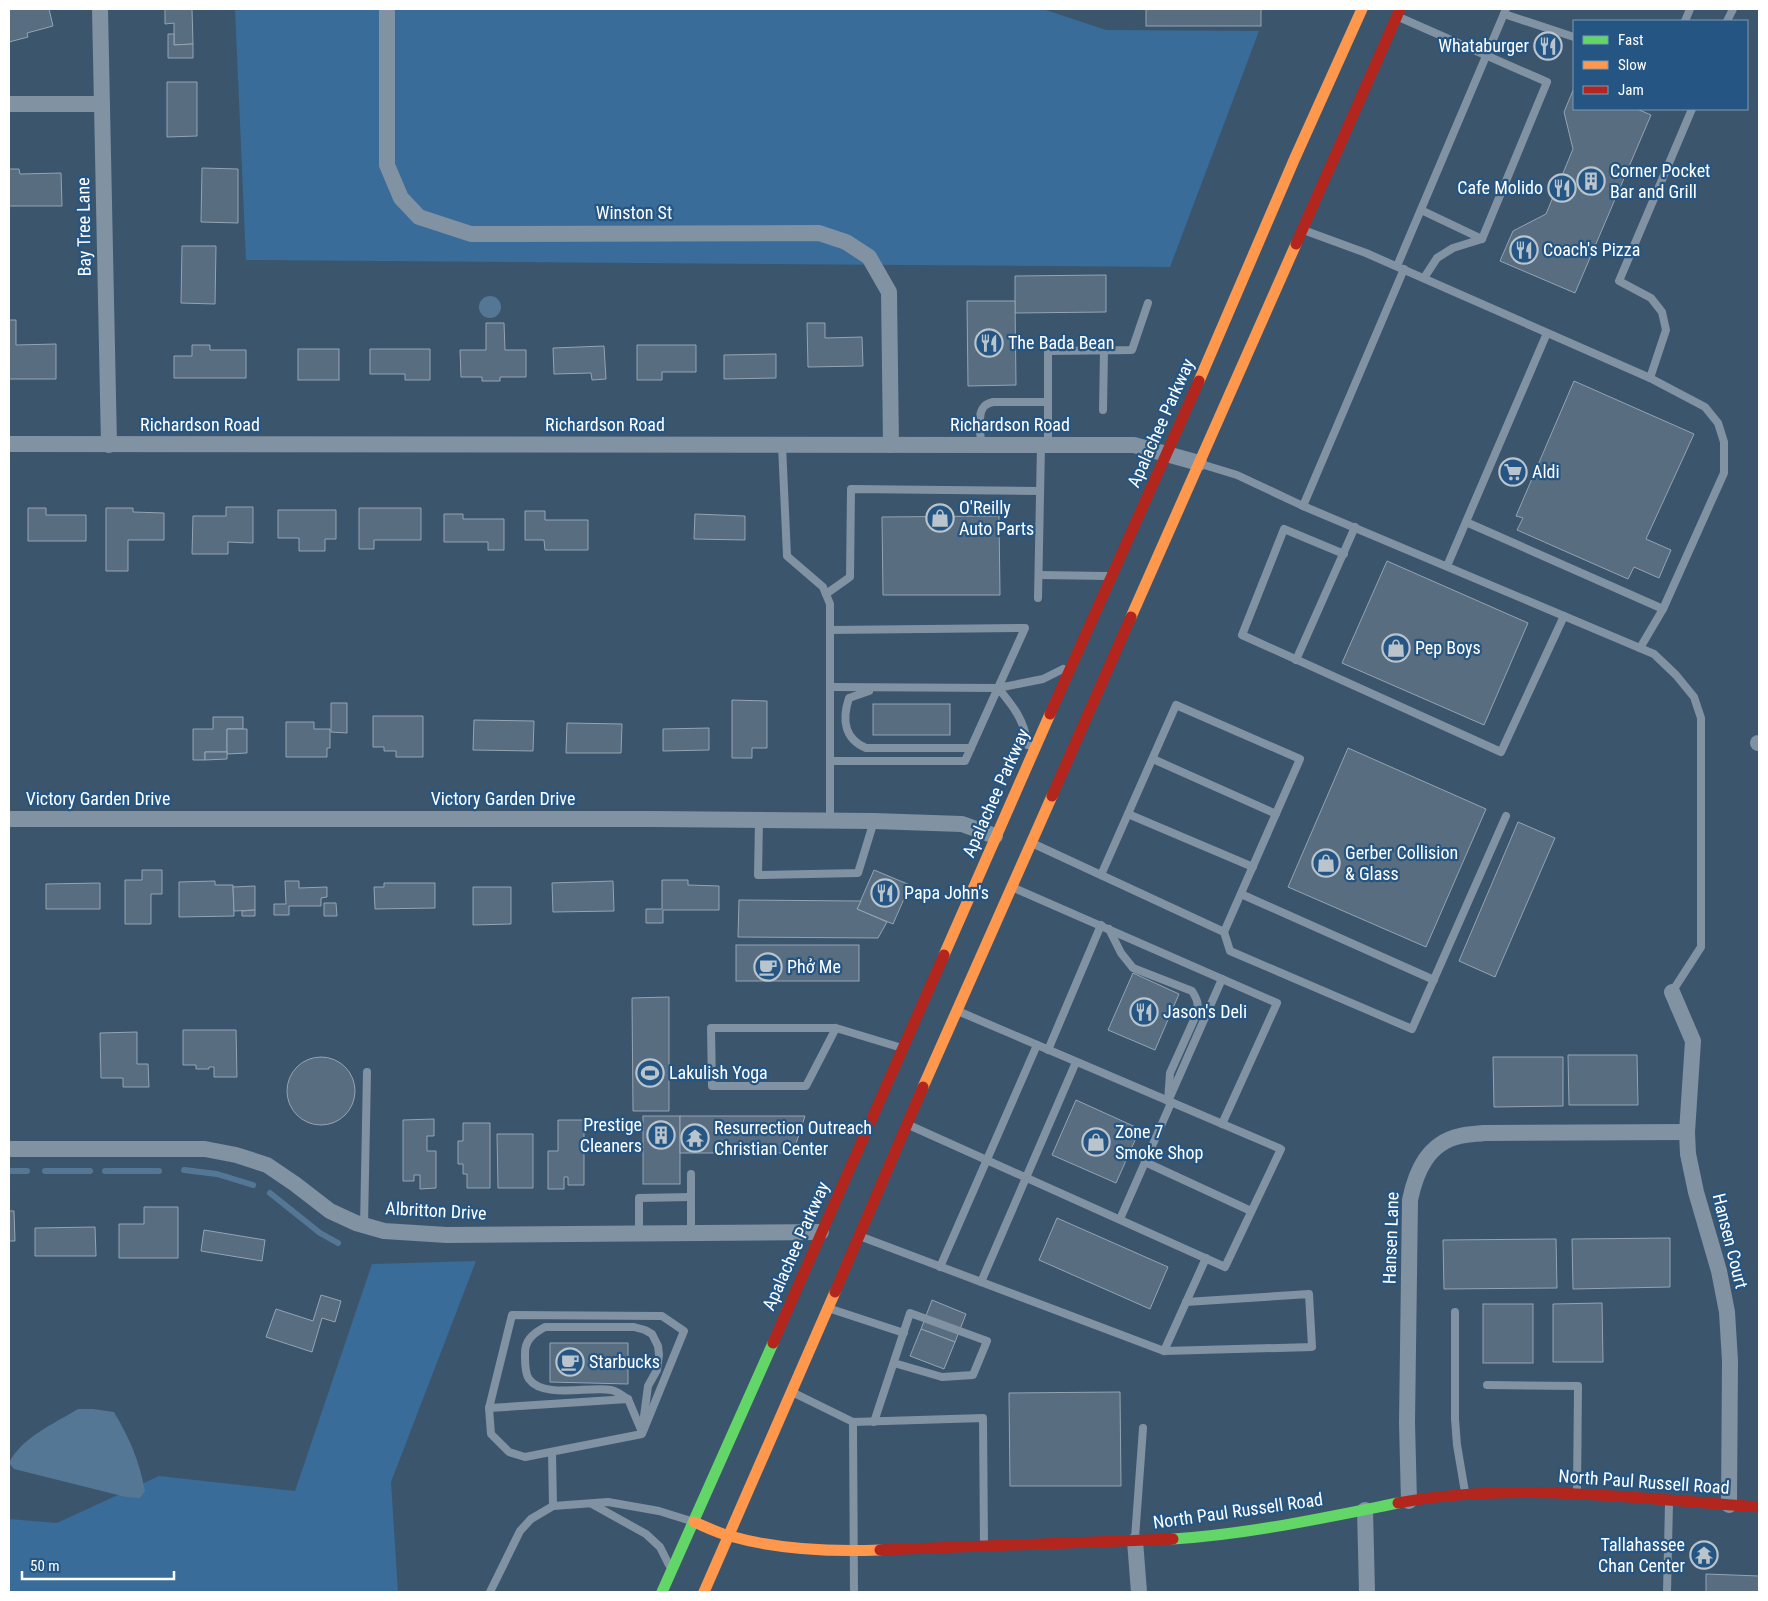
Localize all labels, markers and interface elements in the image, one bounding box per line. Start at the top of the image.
legend [1573,20,1748,110]
restaurant icon: Whataburger [1533,31,1563,61]
text: Fast [1618,31,1643,49]
place label: Whataburger [1438,35,1530,56]
text: Slow [1618,56,1647,74]
text: Jam [1618,81,1644,99]
place label: Corner Pocket Bar and Grill [1610,160,1710,202]
building icon: Corner Pocket Bar and Grill [1576,166,1606,196]
restaurant icon: Cafe Molido [1547,173,1577,203]
street label: Bay Tree Lane [72,177,95,277]
place label: Cafe Molido [1457,177,1543,198]
street label: Winston St [596,202,672,223]
restaurant icon: Coach's Pizza [1509,235,1539,265]
place label: Coach's Pizza [1543,239,1640,260]
restaurant icon: The Bada Bean [974,328,1004,358]
place label: The Bada Bean [1008,332,1114,353]
street label: Apalachee Parkway [1123,355,1198,490]
street label: Richardson Road [140,414,260,435]
street label: Richardson Road [545,414,665,435]
street label: Richardson Road [950,414,1070,435]
supermarket icon: Aldi [1498,457,1528,487]
place label: Aldi [1532,461,1560,482]
place label: O'Reilly Auto Parts [959,497,1034,539]
shop icon: O'Reilly Auto Parts [925,503,955,533]
shop icon: Pep Boys [1381,633,1411,663]
place label: Pep Boys [1415,637,1481,658]
street label: Apalachee Parkway [958,725,1033,860]
street label: Victory Garden Drive [26,788,170,809]
street label: Victory Garden Drive [431,788,575,809]
place label: Gerber Collision & Glass [1345,842,1458,884]
shop icon: Gerber Collision & Glass [1311,848,1341,878]
restaurant icon: Papa John's [870,878,900,908]
place label: Papa John's [904,882,989,903]
cafe icon: Phở Me [753,952,783,982]
place label: Phở Me [787,956,841,977]
restaurant icon: Jason's Deli [1129,997,1159,1027]
place label: Jason's Deli [1163,1001,1247,1022]
sports icon: Lakulish Yoga [635,1058,665,1088]
place label: Lakulish Yoga [669,1062,768,1083]
place label: Prestige Cleaners [580,1114,642,1156]
place label: Resurrection Outreach Christian Center [714,1117,872,1159]
building icon: Prestige Cleaners [646,1120,676,1150]
place label: Zone 7 Smoke Shop [1115,1121,1203,1163]
temple icon: Resurrection Outreach Christian Center [680,1123,710,1153]
shop icon: Zone 7 Smoke Shop [1081,1127,1111,1157]
street label: Apalachee Parkway [758,1178,833,1313]
street label: Hansen Lane [1378,1191,1403,1284]
street label: Hansen Court [1709,1191,1752,1291]
street label: Albritton Drive [385,1197,487,1224]
cafe icon: Starbucks [555,1347,585,1377]
place label: Starbucks [589,1351,660,1372]
street label: North Paul Russell Road [1558,1465,1730,1498]
street label: North Paul Russell Road [1152,1488,1324,1533]
place label: Tallahassee Chan Center [1598,1534,1686,1576]
temple icon: Tallahassee Chan Center [1689,1540,1719,1570]
scale bar [22,1548,175,1580]
text: 50 m [30,1557,60,1575]

